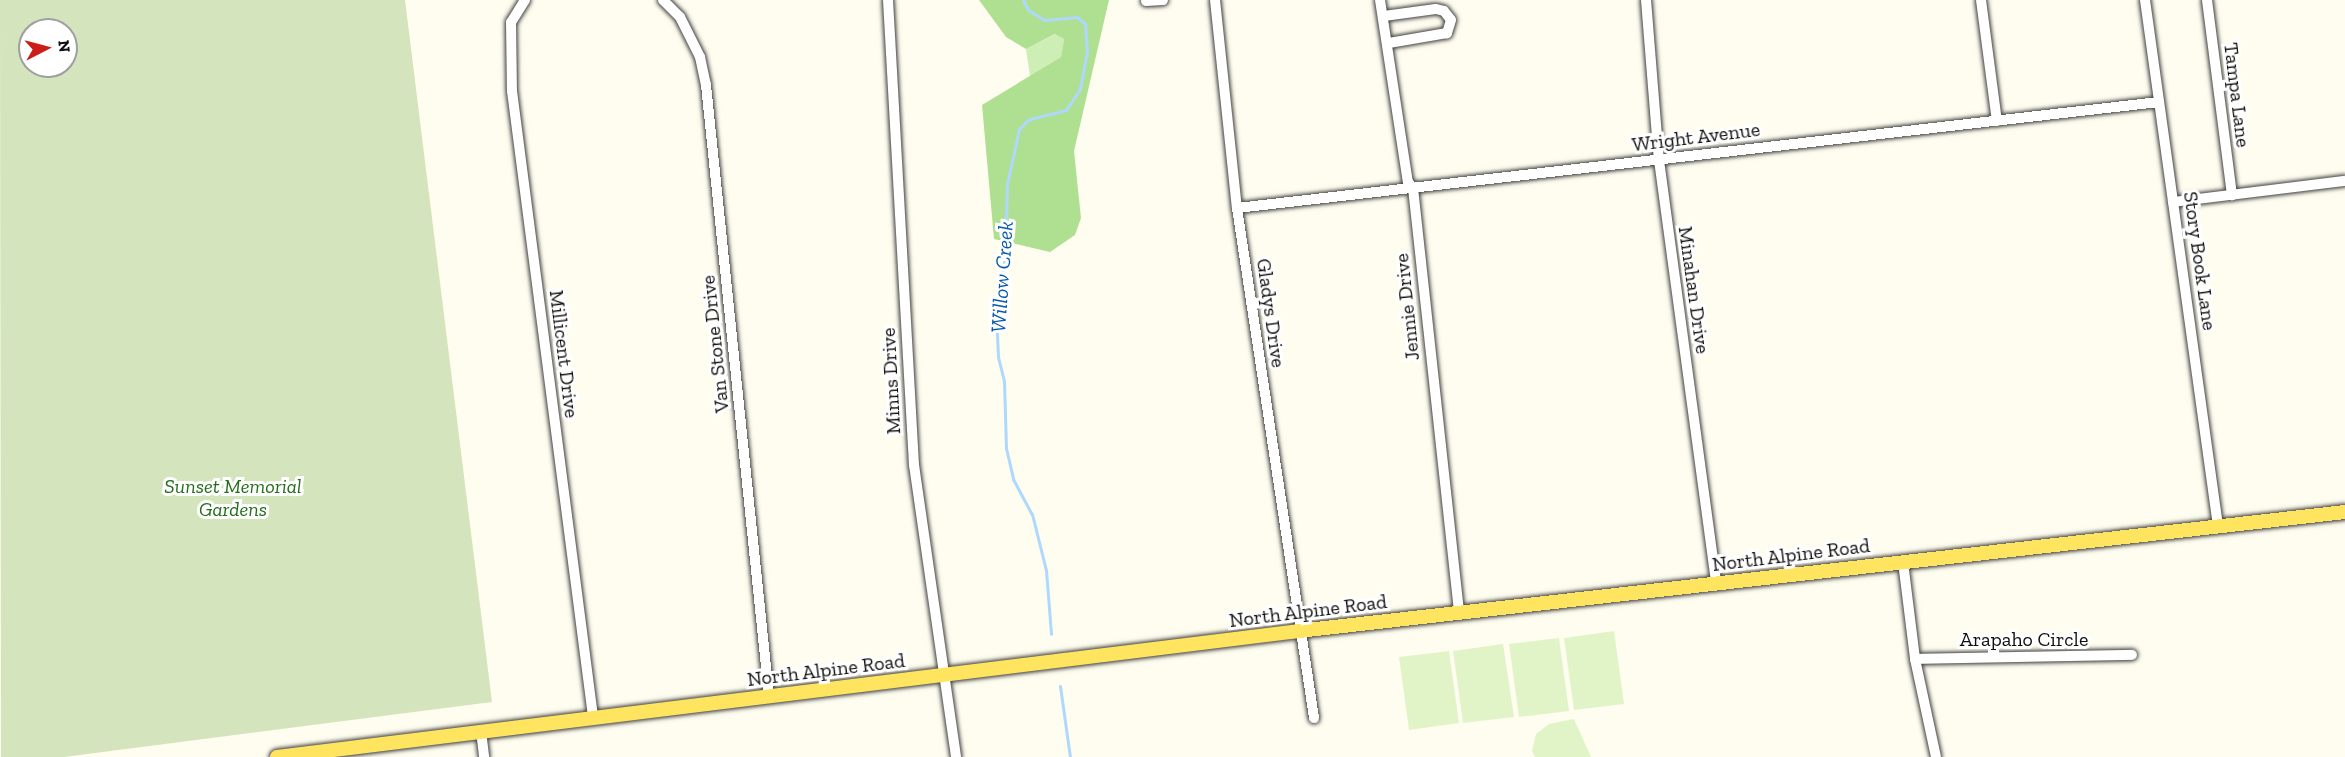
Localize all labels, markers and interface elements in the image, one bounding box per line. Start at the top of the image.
north arrow [18,18,78,78]
text: N [54,39,74,53]
street label: Tampa Lane [2219,41,2255,149]
street label: Wright Avenue [1630,117,1762,157]
street label: Story Book Lane [2178,190,2222,332]
water label: Willow Creek [986,220,1018,334]
street label: Minahan Drive [1673,225,1715,355]
street label: Jennie Drive [1389,252,1425,362]
street label: Gladys Drive [1251,257,1291,369]
street label: Van Stone Drive [696,274,734,414]
street label: Millicent Drive [544,289,584,419]
street label: Minns Drive [876,327,906,435]
park label: Sunset Memorial Gardens [164,475,302,522]
street label: North Alpine Road [1710,533,1872,577]
street label: North Alpine Road [1227,589,1389,633]
street label: Arapaho Circle [1960,627,2088,651]
street label: North Alpine Road [745,648,907,692]

